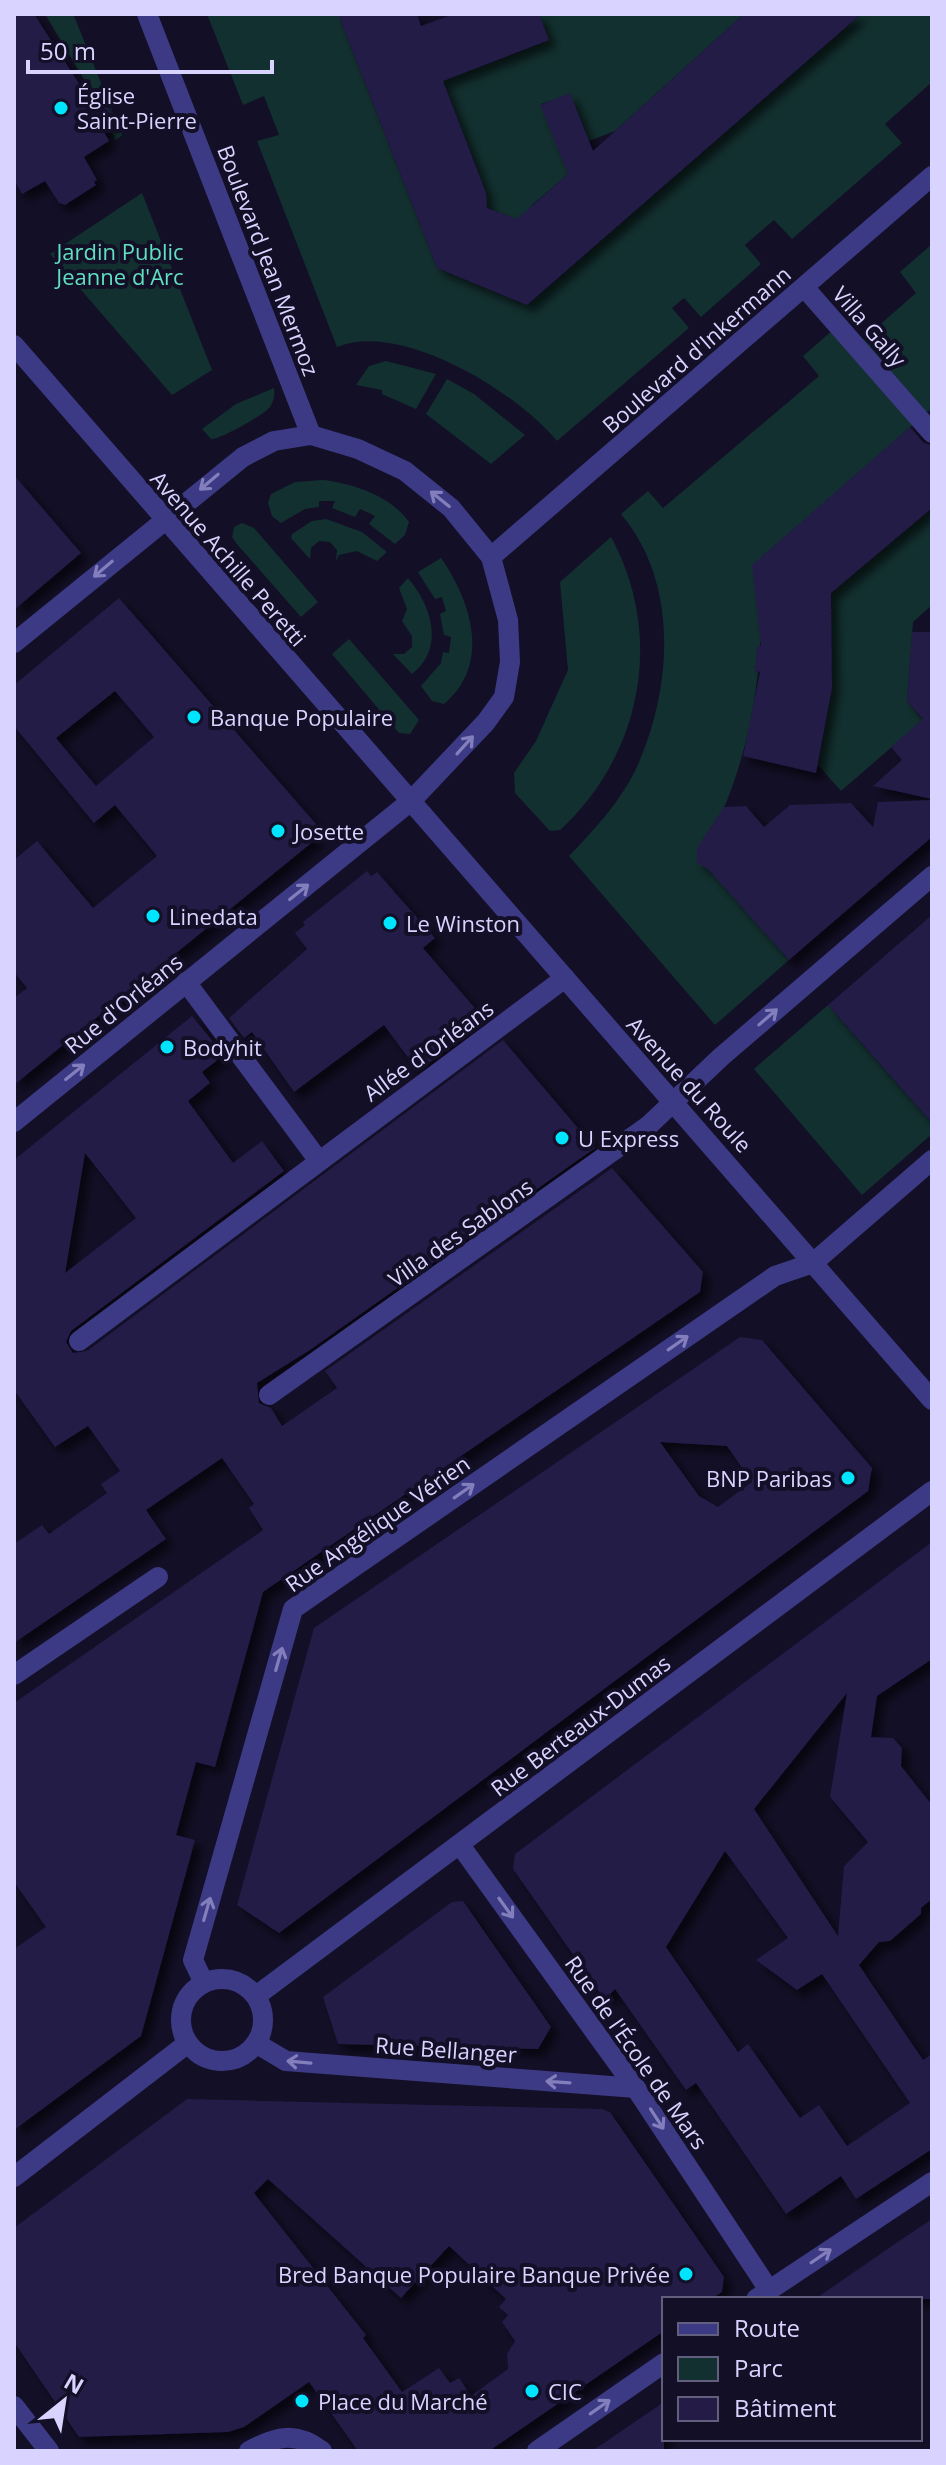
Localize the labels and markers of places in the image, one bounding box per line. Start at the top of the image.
place label: Église Saint-Pierre [77,80,197,135]
marker: Église Saint-Pierre [52,99,70,117]
place label: Banque Populaire [210,702,393,732]
marker: Banque Populaire [185,708,203,726]
place label: Josette [292,816,364,846]
marker: Josette [269,822,287,840]
place label: Linedata [169,901,258,931]
marker: Linedata [144,907,162,925]
place label: Le Winston [406,908,520,938]
marker: Le Winston [381,914,399,932]
place label: Bodyhit [183,1032,262,1062]
marker: Bodyhit [158,1038,176,1056]
place label: U Express [578,1123,679,1153]
marker: U Express [553,1129,571,1147]
place label: BNP Paribas [706,1463,832,1493]
marker: BNP Paribas [839,1469,857,1487]
place label: Bred Banque Populaire Banque Privée [278,2259,670,2289]
marker: Bred Banque Populaire Banque Privée [677,2265,695,2283]
place label: CIC [548,2376,582,2406]
marker: CIC [523,2382,541,2400]
place label: Place du Marché [318,2386,488,2416]
marker: Place du Marché [293,2392,311,2410]

